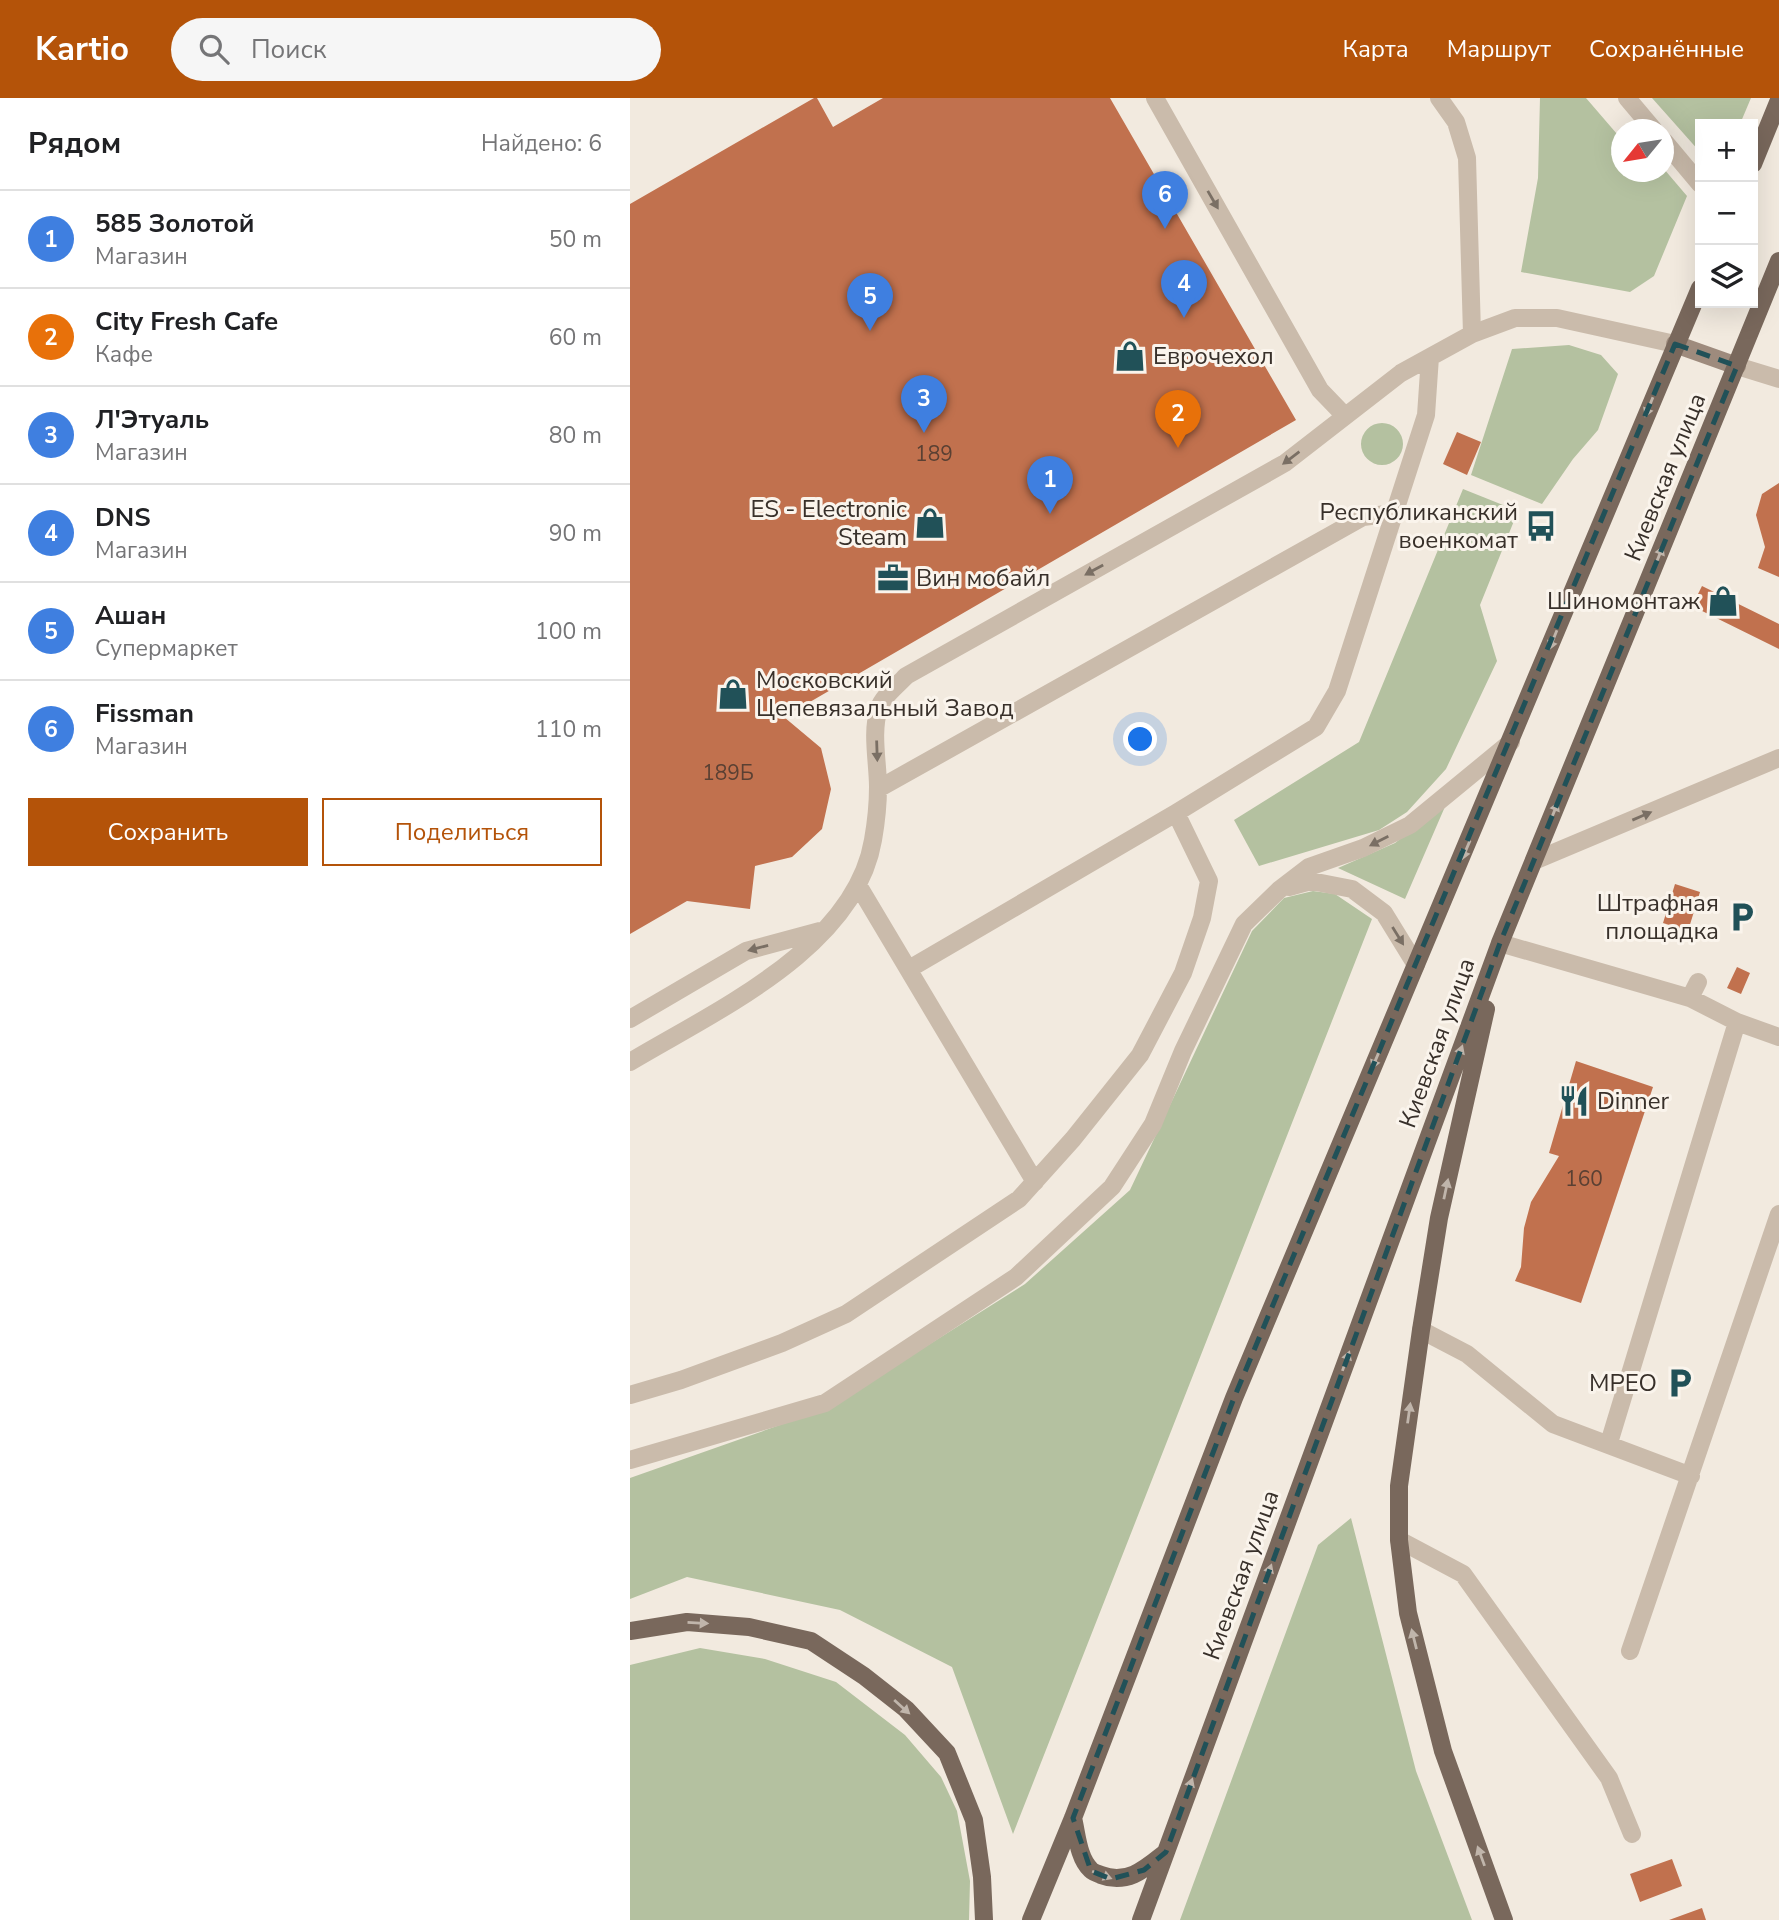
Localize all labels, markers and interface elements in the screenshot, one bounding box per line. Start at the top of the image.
search box [171,18,661,81]
text: Kartio [35,27,129,72]
icon: search [195,30,233,68]
text: Поиск [251,32,326,67]
text: Карта [1343,33,1409,65]
text: Маршрут [1447,33,1551,65]
text: Сохранённые [1589,33,1744,65]
north arrow [1611,119,1674,182]
map controls [1695,119,1758,308]
button: + [1695,119,1758,182]
text: Рядом [28,123,121,164]
text: Найдено: 6 [481,128,602,159]
pin: 6 [1142,171,1188,229]
button: − [1695,182,1758,245]
one-way arrow [1207,190,1219,210]
text: 585 Золотой [95,206,254,241]
text: 1 [44,224,58,255]
text: 50 m [549,224,602,255]
text: Магазин [95,241,188,272]
button: layers [1695,245,1758,308]
pin: 4 [1161,260,1207,318]
pin: 5 [847,273,893,331]
text: City Fresh Cafe [95,304,278,339]
text: 2 [44,322,58,353]
text: 60 m [549,322,602,353]
text: Кафе [95,339,153,370]
shop icon: Еврочехол [1113,339,1147,373]
place label: Еврочехол [1153,340,1274,372]
pin: 3 [901,375,947,433]
street label: Киевская улица [1617,388,1713,566]
pin: 2 [1155,390,1201,448]
one-way arrow [1644,397,1655,418]
text: Л'Этуаль [95,402,209,437]
text: 3 [44,420,58,451]
text: 80 m [549,420,602,451]
text: Магазин [95,437,188,468]
house number: 189 [915,440,953,468]
one-way arrow [1283,450,1301,465]
pin: 1 [1027,456,1073,514]
place label: ES - Electronic Steam [751,493,907,553]
place label: Республиканский военкомат [1319,496,1518,556]
text: DNS [95,500,151,535]
shop icon: ES - Electronic Steam [913,506,947,540]
bus stop icon: Республиканский военкомат [1524,509,1558,543]
text: 4 [44,518,58,549]
text: 90 m [549,518,602,549]
text: Магазин [95,535,188,566]
one-way arrow [1654,545,1665,566]
office icon: Вин мобайл [876,561,910,595]
place label: Вин мобайл [916,562,1050,594]
one-way arrow [1084,564,1104,576]
shop icon: Шиномонтаж [1706,584,1740,618]
place label: Шиномонтаж [1547,585,1700,617]
text: Ашан [95,598,166,633]
text: 5 [44,616,58,647]
text: 100 m [535,616,602,647]
one-way arrow [1548,630,1559,651]
text: Супермаркет [95,633,238,664]
place label: Московский Цепевязальный Завод [756,664,1014,724]
shop icon: Московский Цепевязальный Завод [716,677,750,711]
text: Fissman [95,696,194,731]
text: 6 [44,714,58,745]
text: 110 m [535,714,602,745]
your location [1123,722,1157,756]
text: Магазин [95,731,188,762]
one-way arrow [871,740,882,762]
house number: 189Б [702,759,754,787]
button: Сохранить [28,798,308,866]
button: Поделиться [322,798,602,866]
one-way arrow [1549,801,1560,822]
one-way arrow [1632,810,1653,821]
one-way arrow [1369,835,1389,846]
one-way arrow [1460,840,1472,860]
place label: Штрафная площадка [1597,887,1719,947]
parking icon: Штрафная площадка [1725,900,1759,934]
one-way arrow [1392,926,1405,945]
one-way arrow [747,943,769,954]
street label: Киевская улица [1391,954,1483,1132]
one-way arrow [1454,1045,1465,1066]
one-way arrow [1371,1049,1382,1070]
restaurant icon: Dinner [1557,1084,1591,1118]
place label: Dinner [1597,1085,1669,1117]
house number: 160 [1565,1165,1603,1193]
one-way arrow [1441,1177,1452,1199]
one-way arrow [1341,1350,1352,1371]
parking icon: МРЕО [1663,1366,1697,1400]
place label: МРЕО [1589,1367,1657,1399]
one-way arrow [1404,1402,1415,1424]
street label: Киевская улица [1195,1486,1287,1664]
one-way arrow [1263,1564,1274,1585]
one-way arrow [687,1618,709,1629]
one-way arrow [1408,1627,1419,1649]
one-way arrow [893,1699,911,1715]
one-way arrow [1184,1777,1195,1798]
one-way arrow [1475,1845,1486,1866]
one-way arrow [1092,1869,1113,1880]

